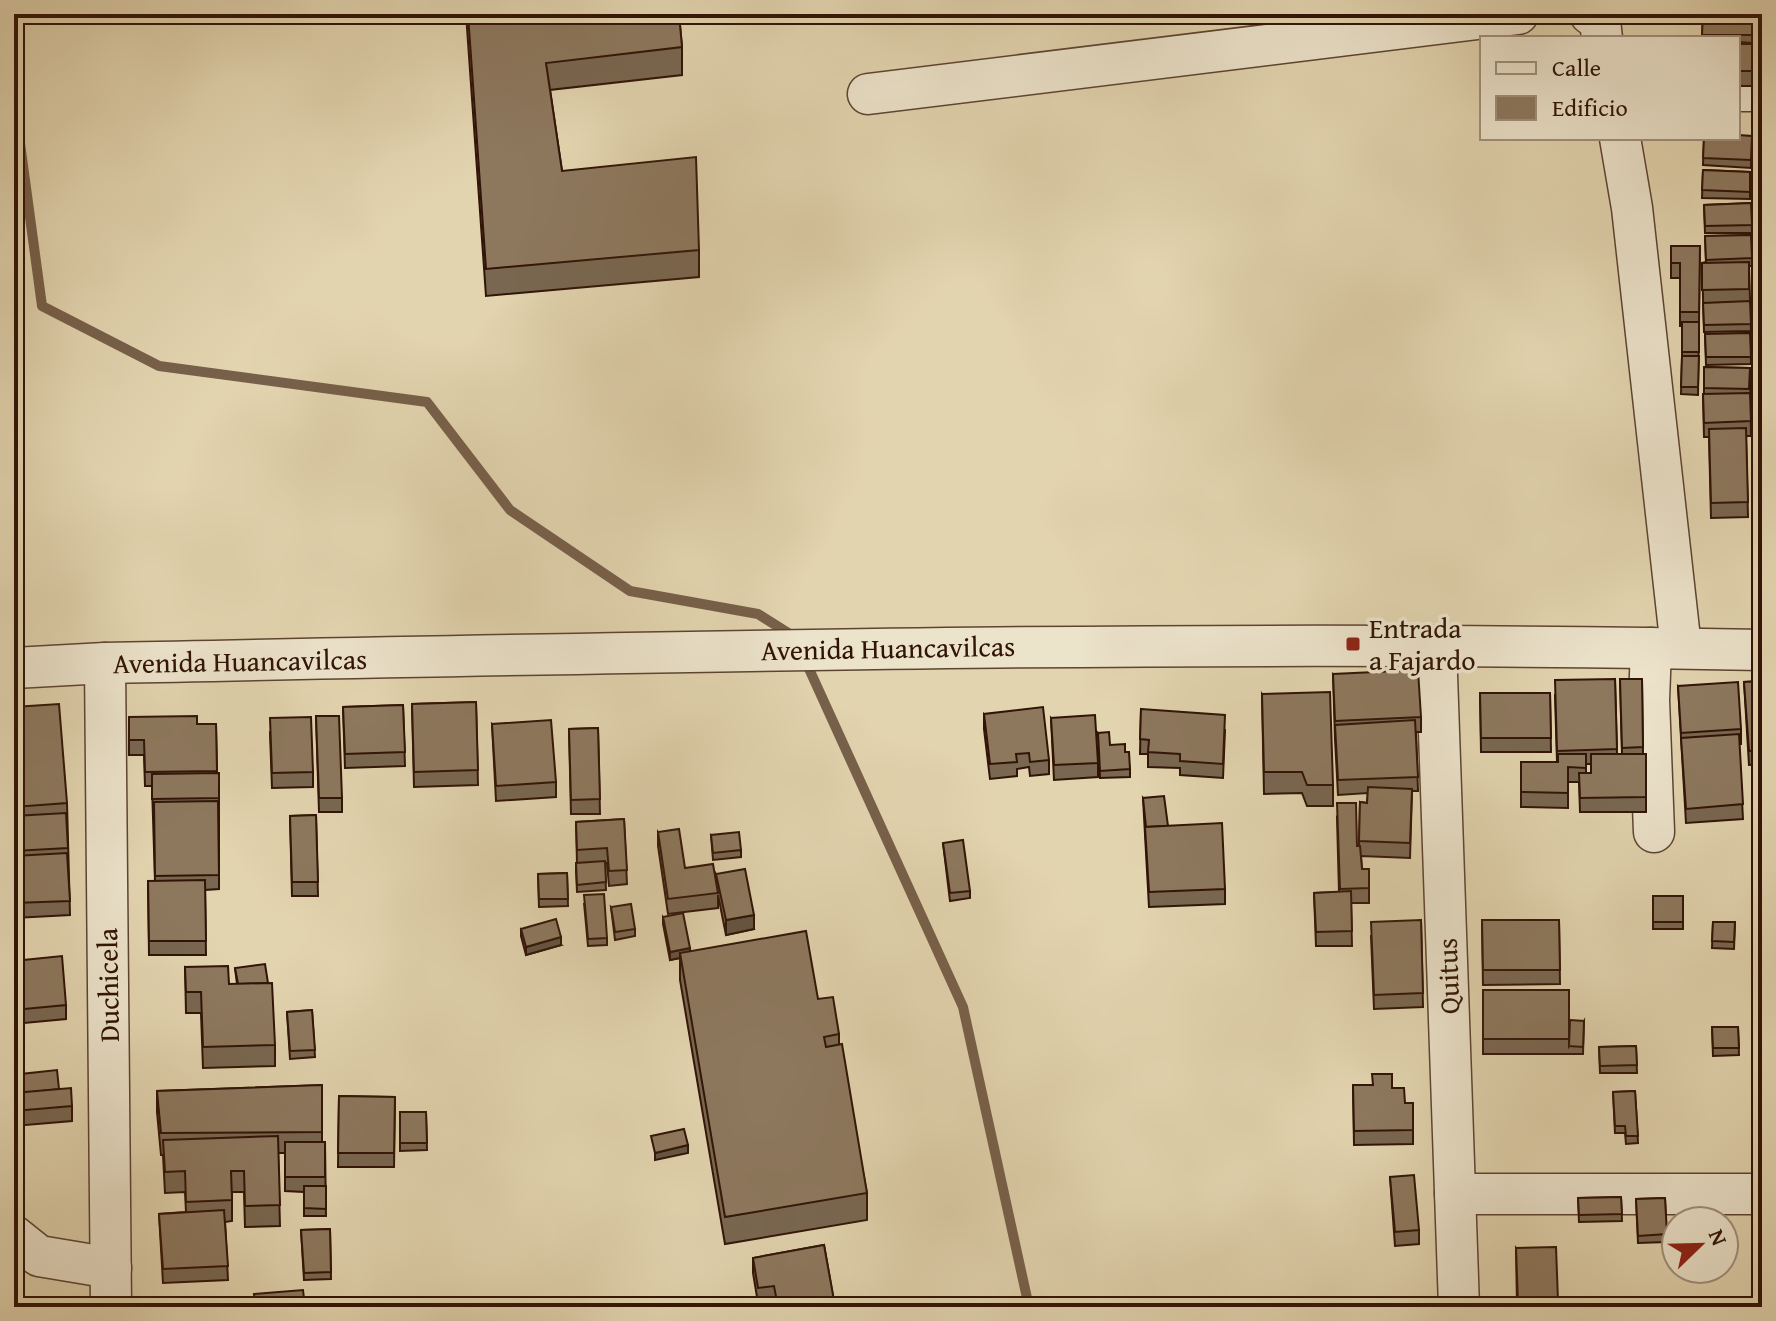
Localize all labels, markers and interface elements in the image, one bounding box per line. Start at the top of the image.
legend [1480,36,1740,140]
text: Calle [1552,50,1601,85]
text: Edificio [1552,90,1628,125]
place label: Entrada a Fajardo [1369,607,1475,680]
street label: Avenida Huancavilcas [761,625,1015,670]
marker: Entrada a Fajardo [1344,635,1362,653]
street label: Avenida Huancavilcas [113,638,367,683]
street label: Duchicela [86,927,129,1043]
street label: Quitus [1426,937,1469,1015]
north arrow [1660,1205,1740,1285]
text: N [1701,1224,1736,1250]

